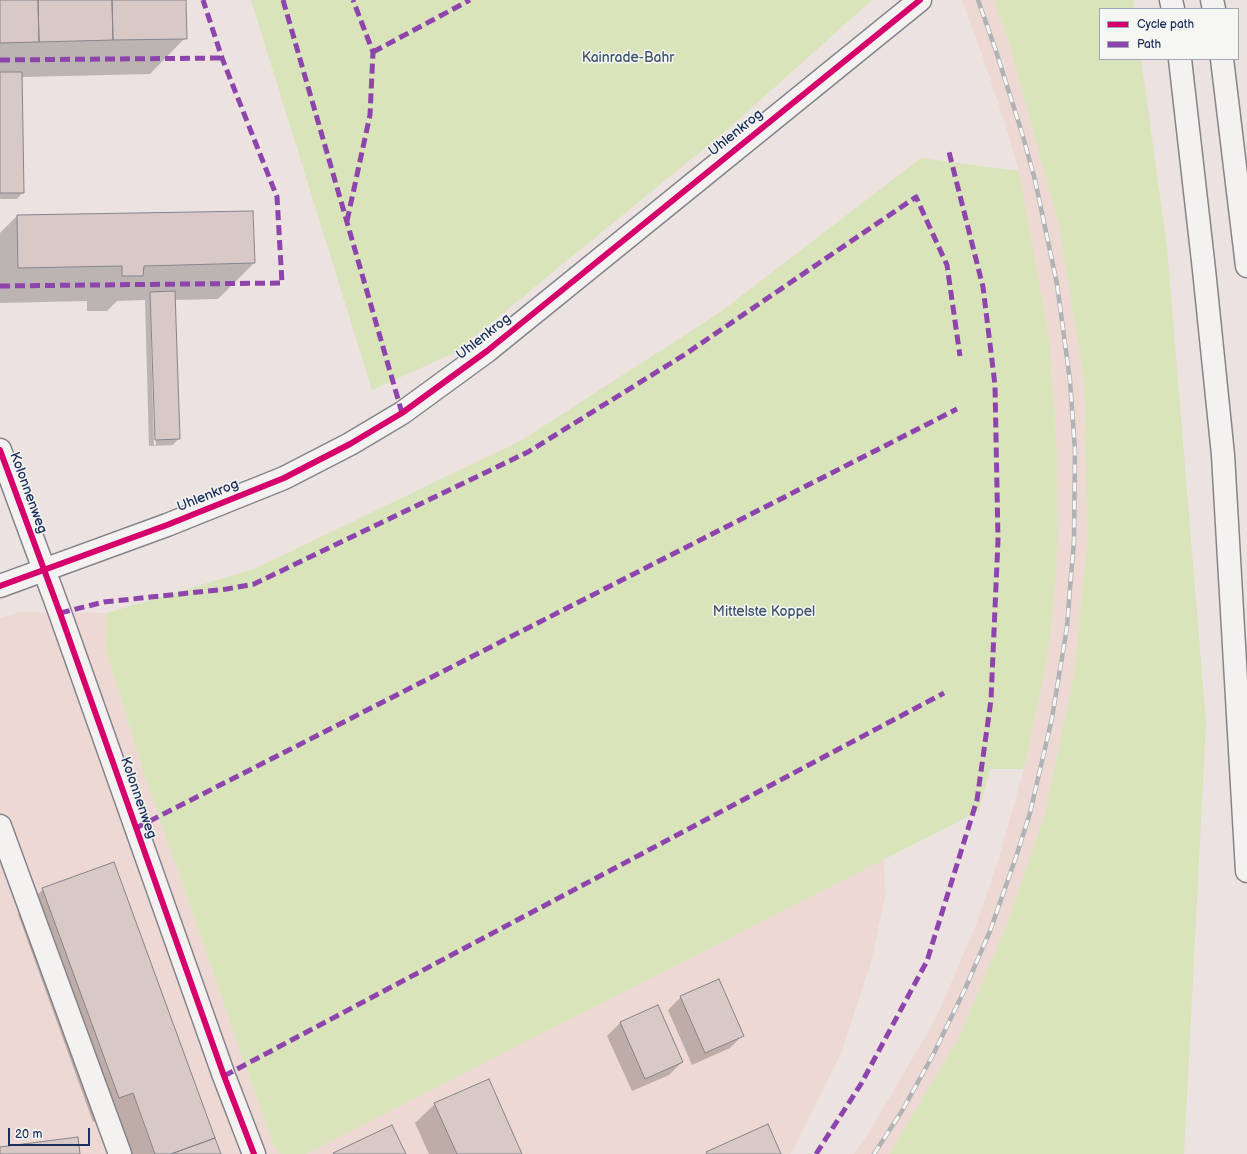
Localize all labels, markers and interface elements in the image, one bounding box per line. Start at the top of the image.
legend [1099,8,1239,60]
text: Cycle path [1137,17,1194,32]
text: Path [1137,37,1161,52]
park label: Kainrade-Bahr [582,50,674,66]
street label: Uhlenkrog [706,106,766,160]
street label: Uhlenkrog [453,310,515,364]
street label: Kolonnenweg [6,450,50,536]
street label: Uhlenkrog [175,476,241,516]
park label: Mittelste Koppel [713,604,815,620]
street label: Kolonnenweg [116,755,160,841]
scale bar [10,1120,92,1146]
text: 20 m [15,1127,42,1142]

